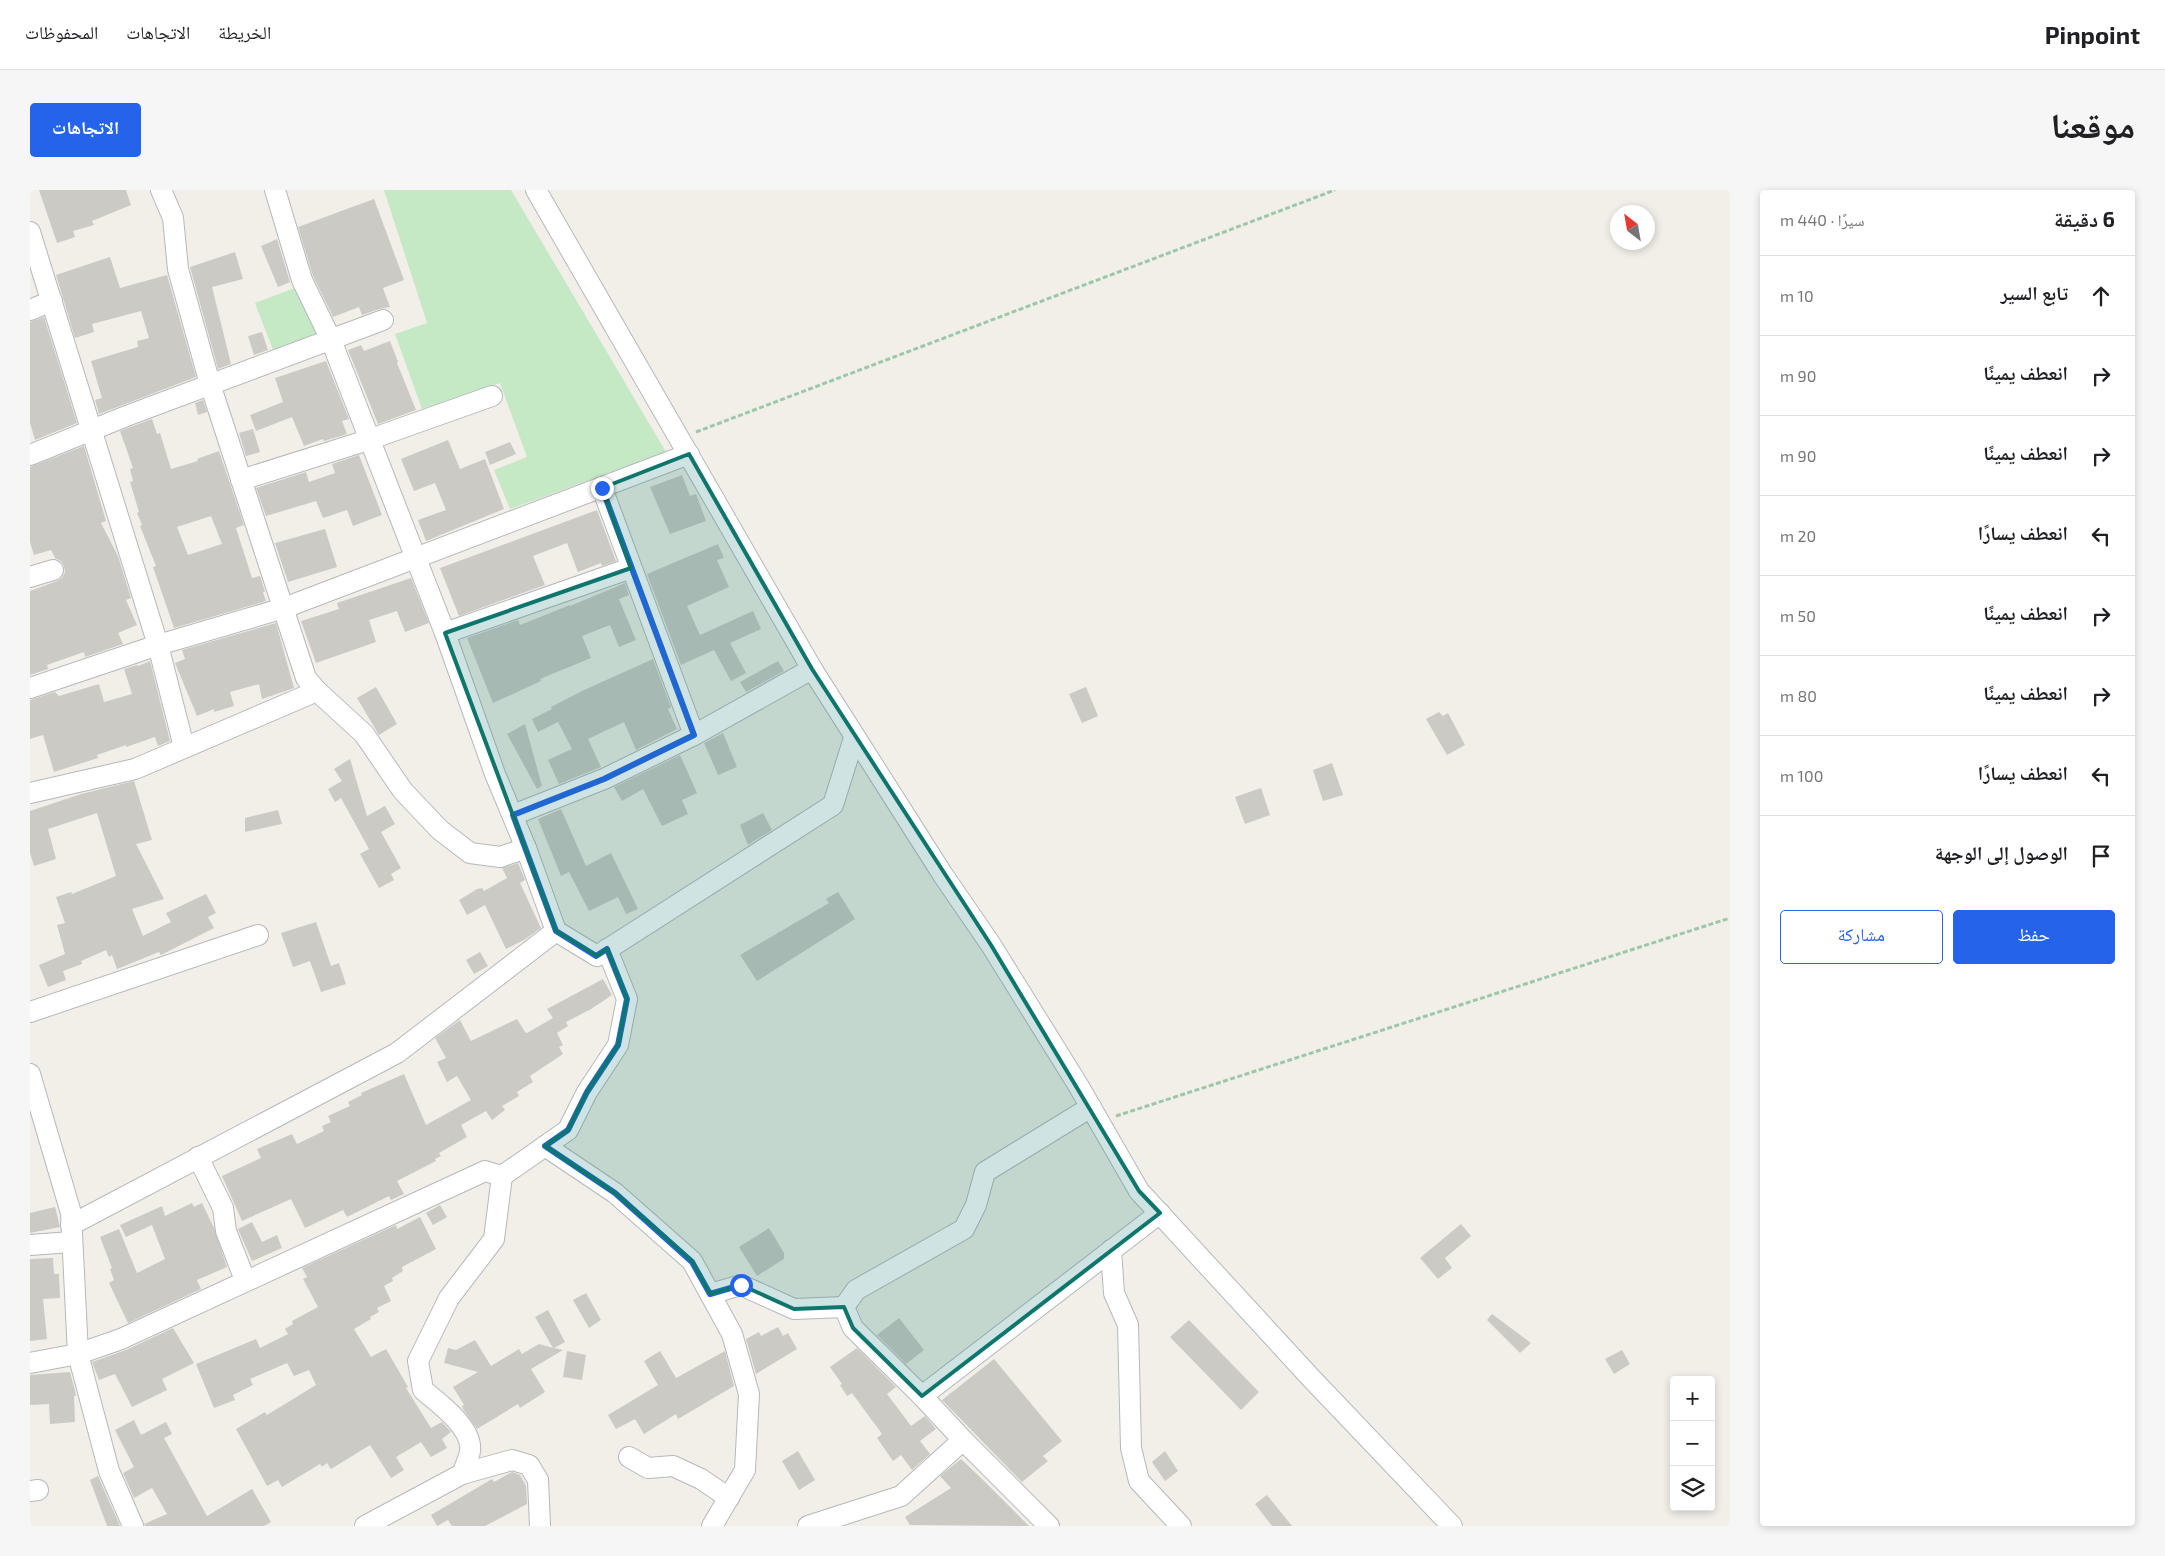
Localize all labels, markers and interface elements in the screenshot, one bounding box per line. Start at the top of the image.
text: Pinpoint [2045,20,2140,49]
text: المحفوظات [25,21,98,43]
text: الاتجاهات [126,21,190,43]
text: الخريطة [218,21,271,43]
button: الاتجاهات [30,103,141,157]
text: موقعنا [2050,103,2135,145]
north arrow [1610,205,1655,250]
text: 6 دقيقة [2054,206,2115,231]
text: سيرًا · 440 m [1780,210,1864,229]
text: تابع السير [2001,281,2068,304]
icon: ahead [2087,282,2115,310]
text: 10 m [1780,286,1814,305]
text: انعطف يمينًا [1983,361,2068,384]
icon: right [2087,362,2115,390]
text: 90 m [1780,366,1816,385]
text: انعطف يمينًا [1983,441,2068,464]
icon: right [2087,442,2115,470]
text: 90 m [1780,446,1816,465]
route end [591,477,614,500]
text: انعطف يسارًا [1978,521,2068,544]
icon: left [2087,522,2115,550]
text: 20 m [1780,526,1816,545]
text: انعطف يمينًا [1983,601,2068,624]
icon: right [2087,602,2115,630]
text: 50 m [1780,606,1816,625]
text: انعطف يمينًا [1983,681,2068,704]
icon: right [2087,682,2115,710]
text: 80 m [1780,686,1817,705]
text: انعطف يسارًا [1978,761,2068,784]
icon: left [2087,762,2115,790]
text: 100 m [1780,766,1823,785]
text: الوصول إلى الوجهة [1935,841,2068,864]
icon: arrive [2087,842,2115,870]
button: مشاركة [1780,910,1943,964]
button: حفظ [1953,910,2115,964]
route start [730,1274,753,1297]
map controls [1670,1376,1715,1511]
button: + [1670,1376,1715,1421]
button: − [1670,1421,1715,1466]
button: layers [1670,1466,1715,1511]

